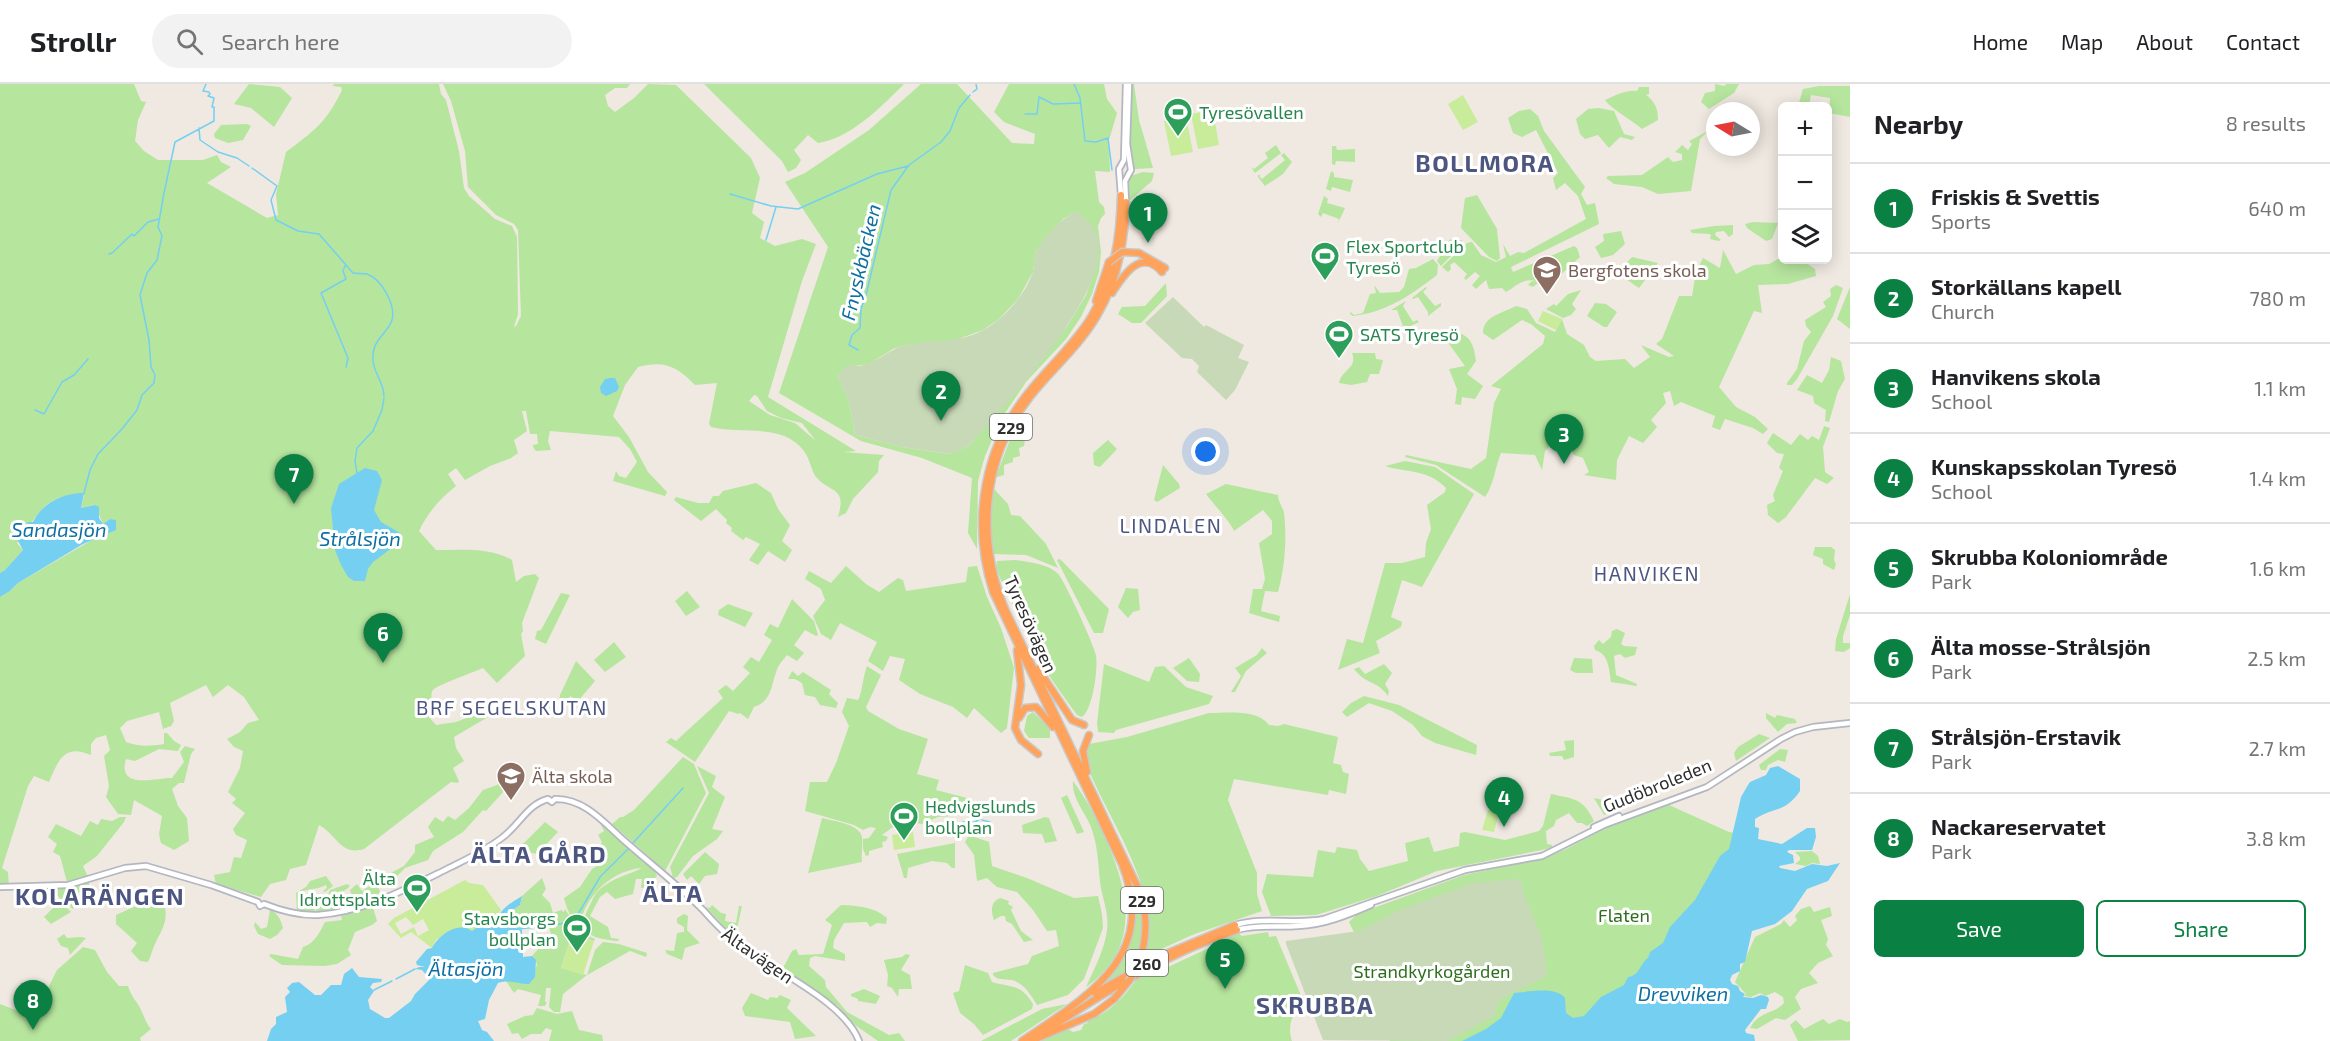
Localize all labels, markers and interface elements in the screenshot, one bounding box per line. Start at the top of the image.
search box [152,14,572,68]
text: Strollr [30,24,116,58]
icon: search [173,25,206,58]
text: Search here [221,28,340,54]
text: Home [1972,29,2028,54]
text: Map [2061,29,2103,54]
text: About [2136,29,2193,54]
text: Contact [2226,29,2300,54]
sports icon: Tyresövallen [1162,96,1194,138]
place label: Tyresövallen [1199,101,1304,123]
north arrow [1706,102,1760,156]
map controls [1778,102,1832,264]
button: + [1778,102,1832,156]
text: Nearby [1874,108,1963,139]
text: 8 results [2226,111,2306,135]
district label: BOLLMORA [1415,148,1555,177]
button: − [1778,156,1832,210]
text: Friskis & Svettis [1931,183,2100,209]
pin: 1 [1128,194,1168,243]
text: 1 [1889,196,1898,220]
text: 640 m [2248,196,2306,220]
water label: Fnyskbäcken [835,202,886,323]
text: Sports [1931,209,1991,233]
button: layers [1778,210,1832,264]
place label: Flex Sportclub Tyresö [1346,235,1464,278]
sports icon: Flex Sportclub Tyresö [1309,240,1341,282]
school or university icon: Bergfotens skola [1531,254,1563,296]
place label: Bergfotens skola [1568,259,1707,281]
text: Storkällans kapell [1931,273,2122,299]
text: 2 [1888,286,1899,310]
text: 780 m [2250,286,2306,310]
text: Church [1931,299,1995,323]
sports icon: SATS Tyresö [1323,318,1355,360]
place label: SATS Tyresö [1360,323,1459,345]
text: Hanvikens skola [1931,363,2101,389]
pin: 2 [922,372,960,421]
text: 3 [1888,376,1899,400]
text: 1.1 km [2254,376,2306,400]
text: School [1931,389,1992,413]
road number: 229 [990,414,1032,440]
pin: 3 [1544,414,1584,464]
your location [1191,437,1220,466]
text: Kunskapsskolan Tyresö [1931,453,2177,479]
pin: 7 [274,454,314,504]
text: 4 [1887,466,1900,490]
text: 1.4 km [2249,466,2306,490]
text: School [1931,479,1992,503]
district label: LINDALEN [1120,513,1222,537]
water label: Sandasjön [12,517,107,541]
water label: Strålsjön [319,526,401,550]
text: Skrubba Koloniområde [1931,543,2168,569]
text: 5 [1888,556,1899,580]
text: 1.6 km [2250,556,2306,580]
district label: HANVIKEN [1594,561,1700,585]
text: Park [1931,569,1972,593]
street label: Tyresövägen [1000,572,1062,676]
pin: 6 [364,614,403,663]
text: Älta mosse-Strålsjön [1931,633,2151,659]
text: 6 [1888,646,1899,670]
text: 2.5 km [2247,646,2306,670]
text: Park [1931,659,1972,683]
district label: BRF SEGELSKUTAN [416,695,608,719]
text: Strålsjön-Erstavik [1931,723,2121,749]
text: 7 [1888,736,1899,760]
text: 2.7 km [2249,736,2306,760]
text: Park [1931,749,1972,773]
street label: Gudöbroleden [1600,753,1714,817]
school or university icon: Älta skola [495,760,527,802]
place label: Älta skola [532,765,613,787]
pin: 4 [1484,778,1524,827]
place label: Hedvigslunds bollplan [925,795,1036,838]
sports icon: Hedvigslunds bollplan [888,800,920,842]
text: Nackareservatet [1931,813,2106,839]
text: 8 [1887,826,1900,850]
text: 3.8 km [2246,826,2306,850]
district label: ÄLTA GÅRD [471,839,607,868]
text: Park [1931,839,1972,863]
place label: Älta Idrottsplats [299,867,396,910]
sports icon: Älta Idrottsplats [401,872,433,914]
district label: ÄLTA [643,878,703,907]
district label: KOLARÄNGEN [15,881,185,910]
road number: 229 [1121,887,1163,913]
button: Save [1874,900,2084,957]
button: Share [2096,900,2306,957]
park label: Flaten [1598,904,1650,926]
place label: Stavsborgs bollplan [464,907,556,950]
sports icon: Stavsborgs bollplan [561,912,593,954]
street label: Ältavägen [718,922,798,988]
pin: 5 [1206,940,1244,989]
road number: 260 [1126,950,1168,976]
water label: Ältasjön [428,956,503,980]
park label: Strandkyrkogården [1353,960,1511,982]
pin: 8 [14,980,52,1030]
water label: Drevviken [1638,981,1728,1005]
district label: SKRUBBA [1256,990,1374,1019]

